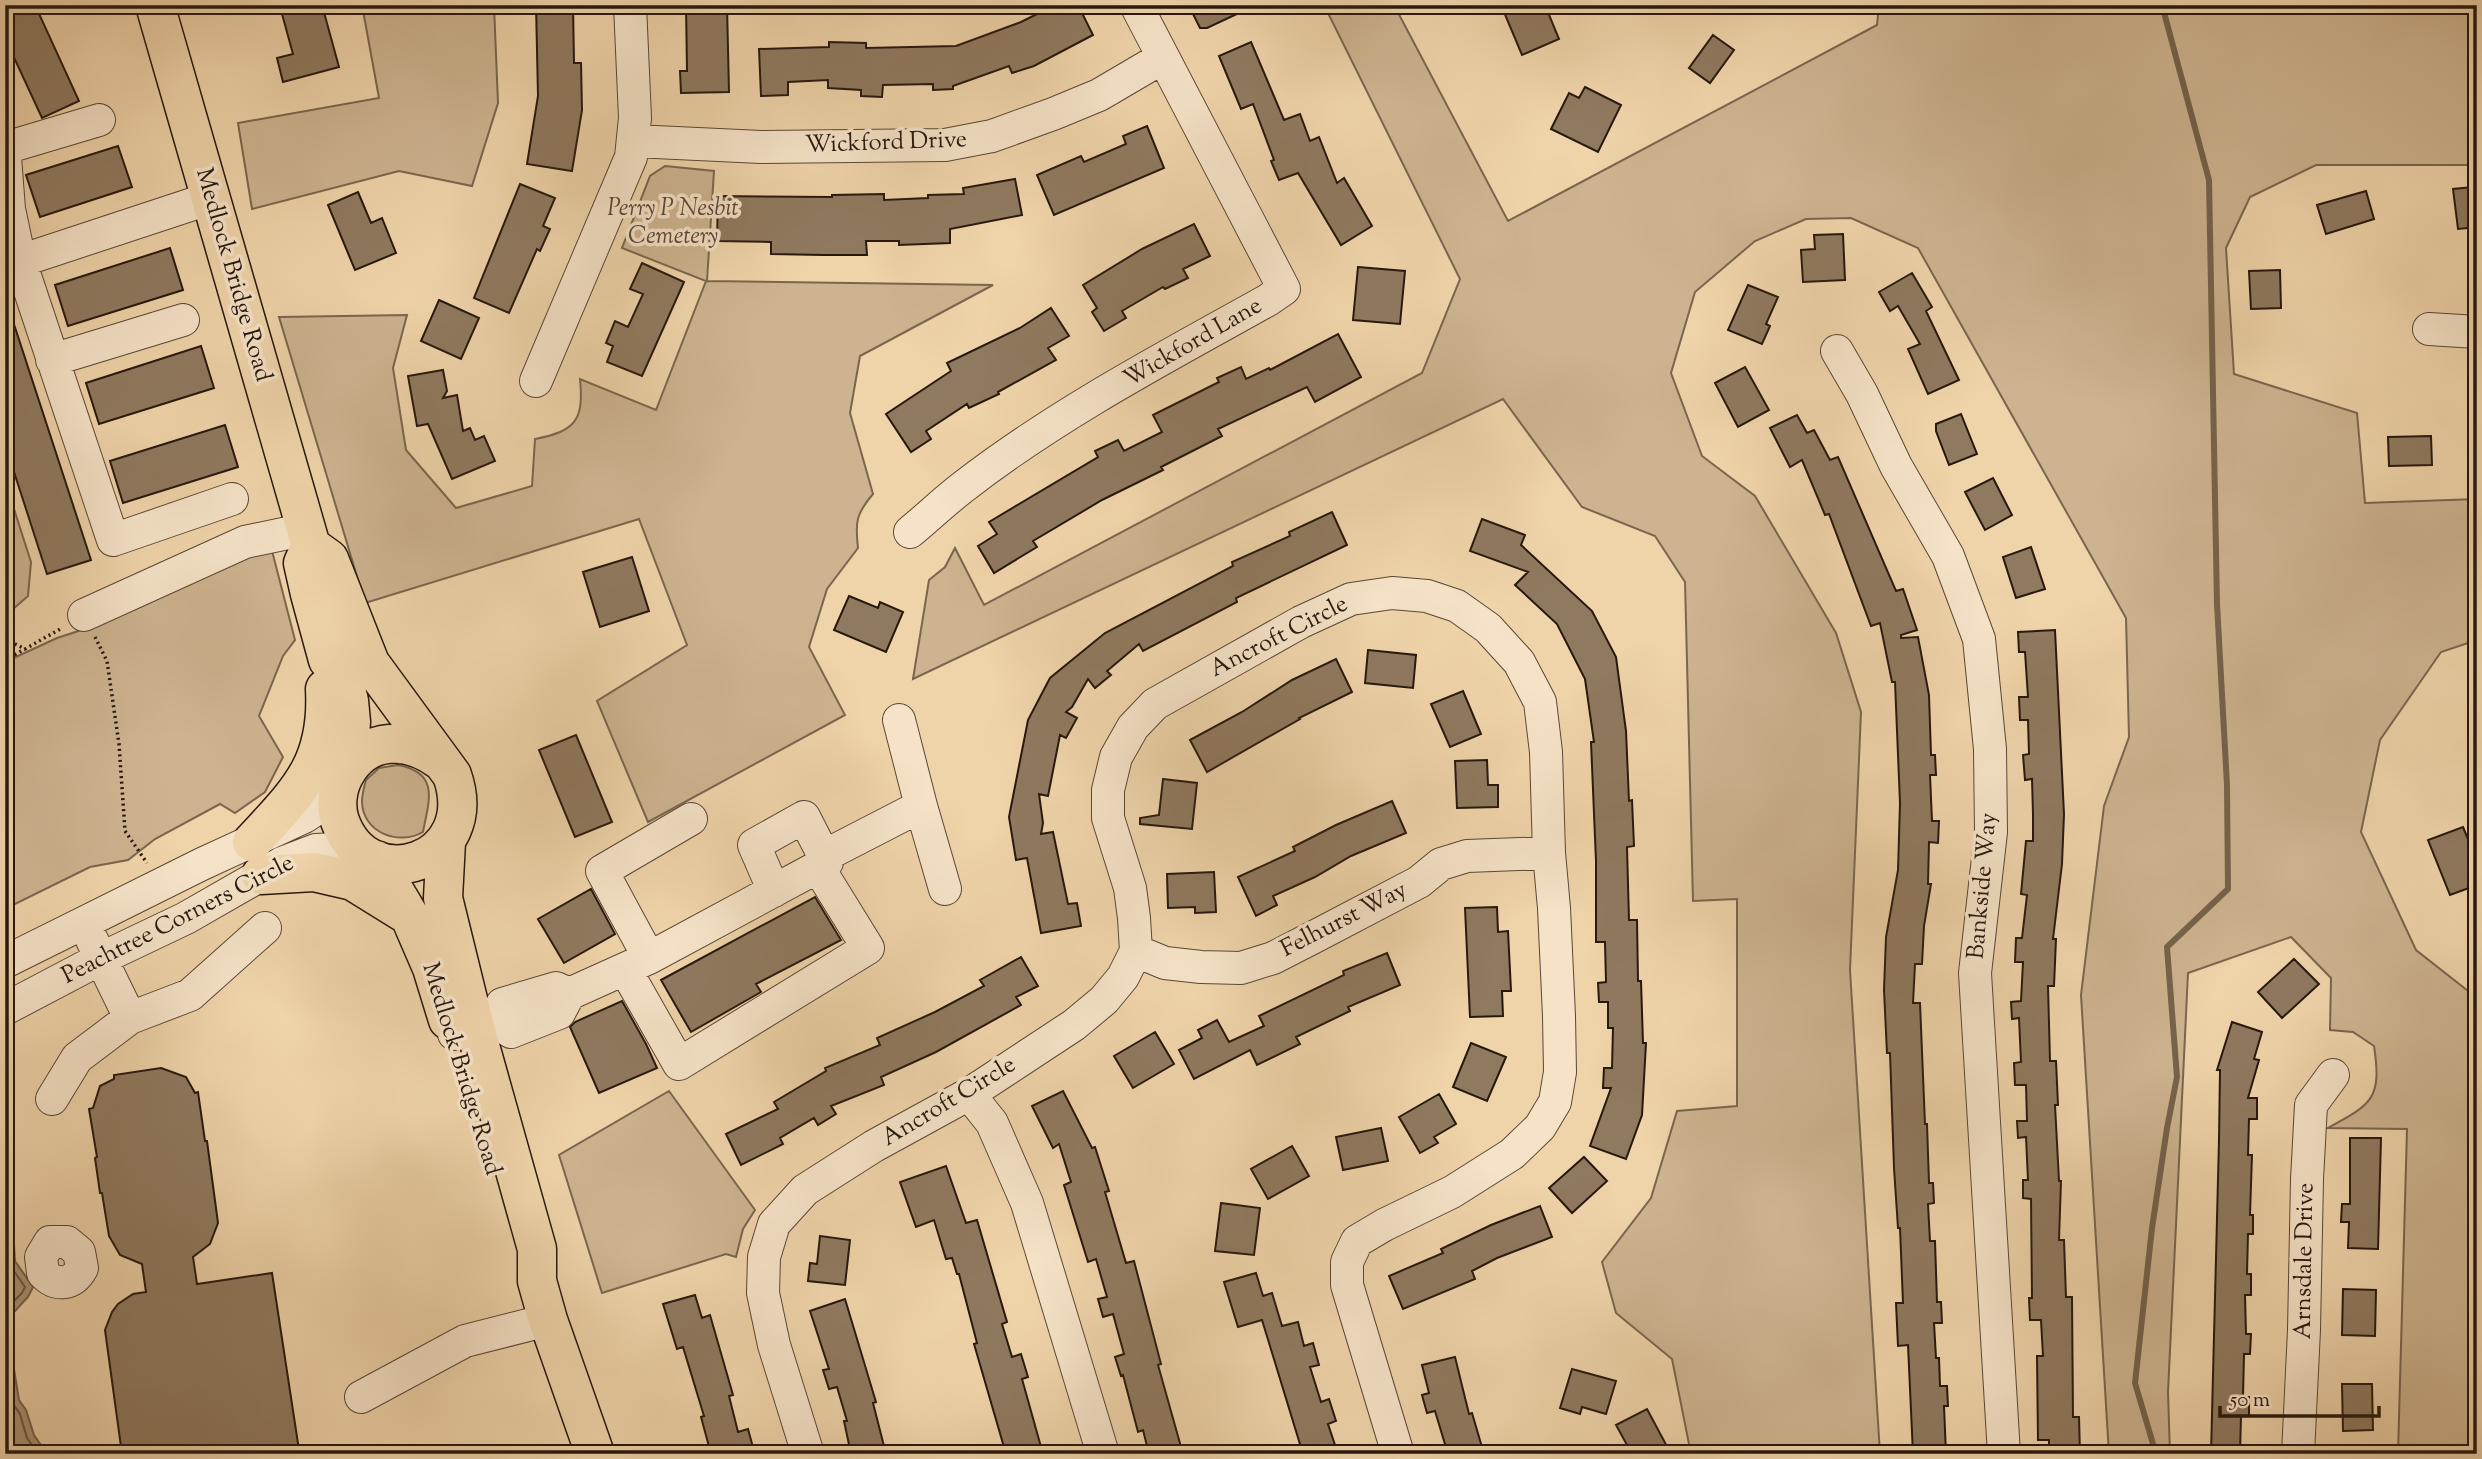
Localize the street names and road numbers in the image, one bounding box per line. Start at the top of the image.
street label: Wickford Drive [804,123,968,163]
street label: Medlock Bridge Road [186,164,280,386]
street label: Wickford Lane [1117,290,1269,396]
street label: Ancroft Circle [1204,588,1354,686]
street label: Bankside Way [1960,811,2006,961]
street label: Peachtree Corners Circle [56,847,300,993]
street label: Felhurst Way [1275,873,1413,966]
street label: Medlock Bridge Road [412,958,510,1180]
street label: Ancroft Circle [875,1049,1023,1155]
street label: Arnsdale Drive [2287,1182,2323,1340]

